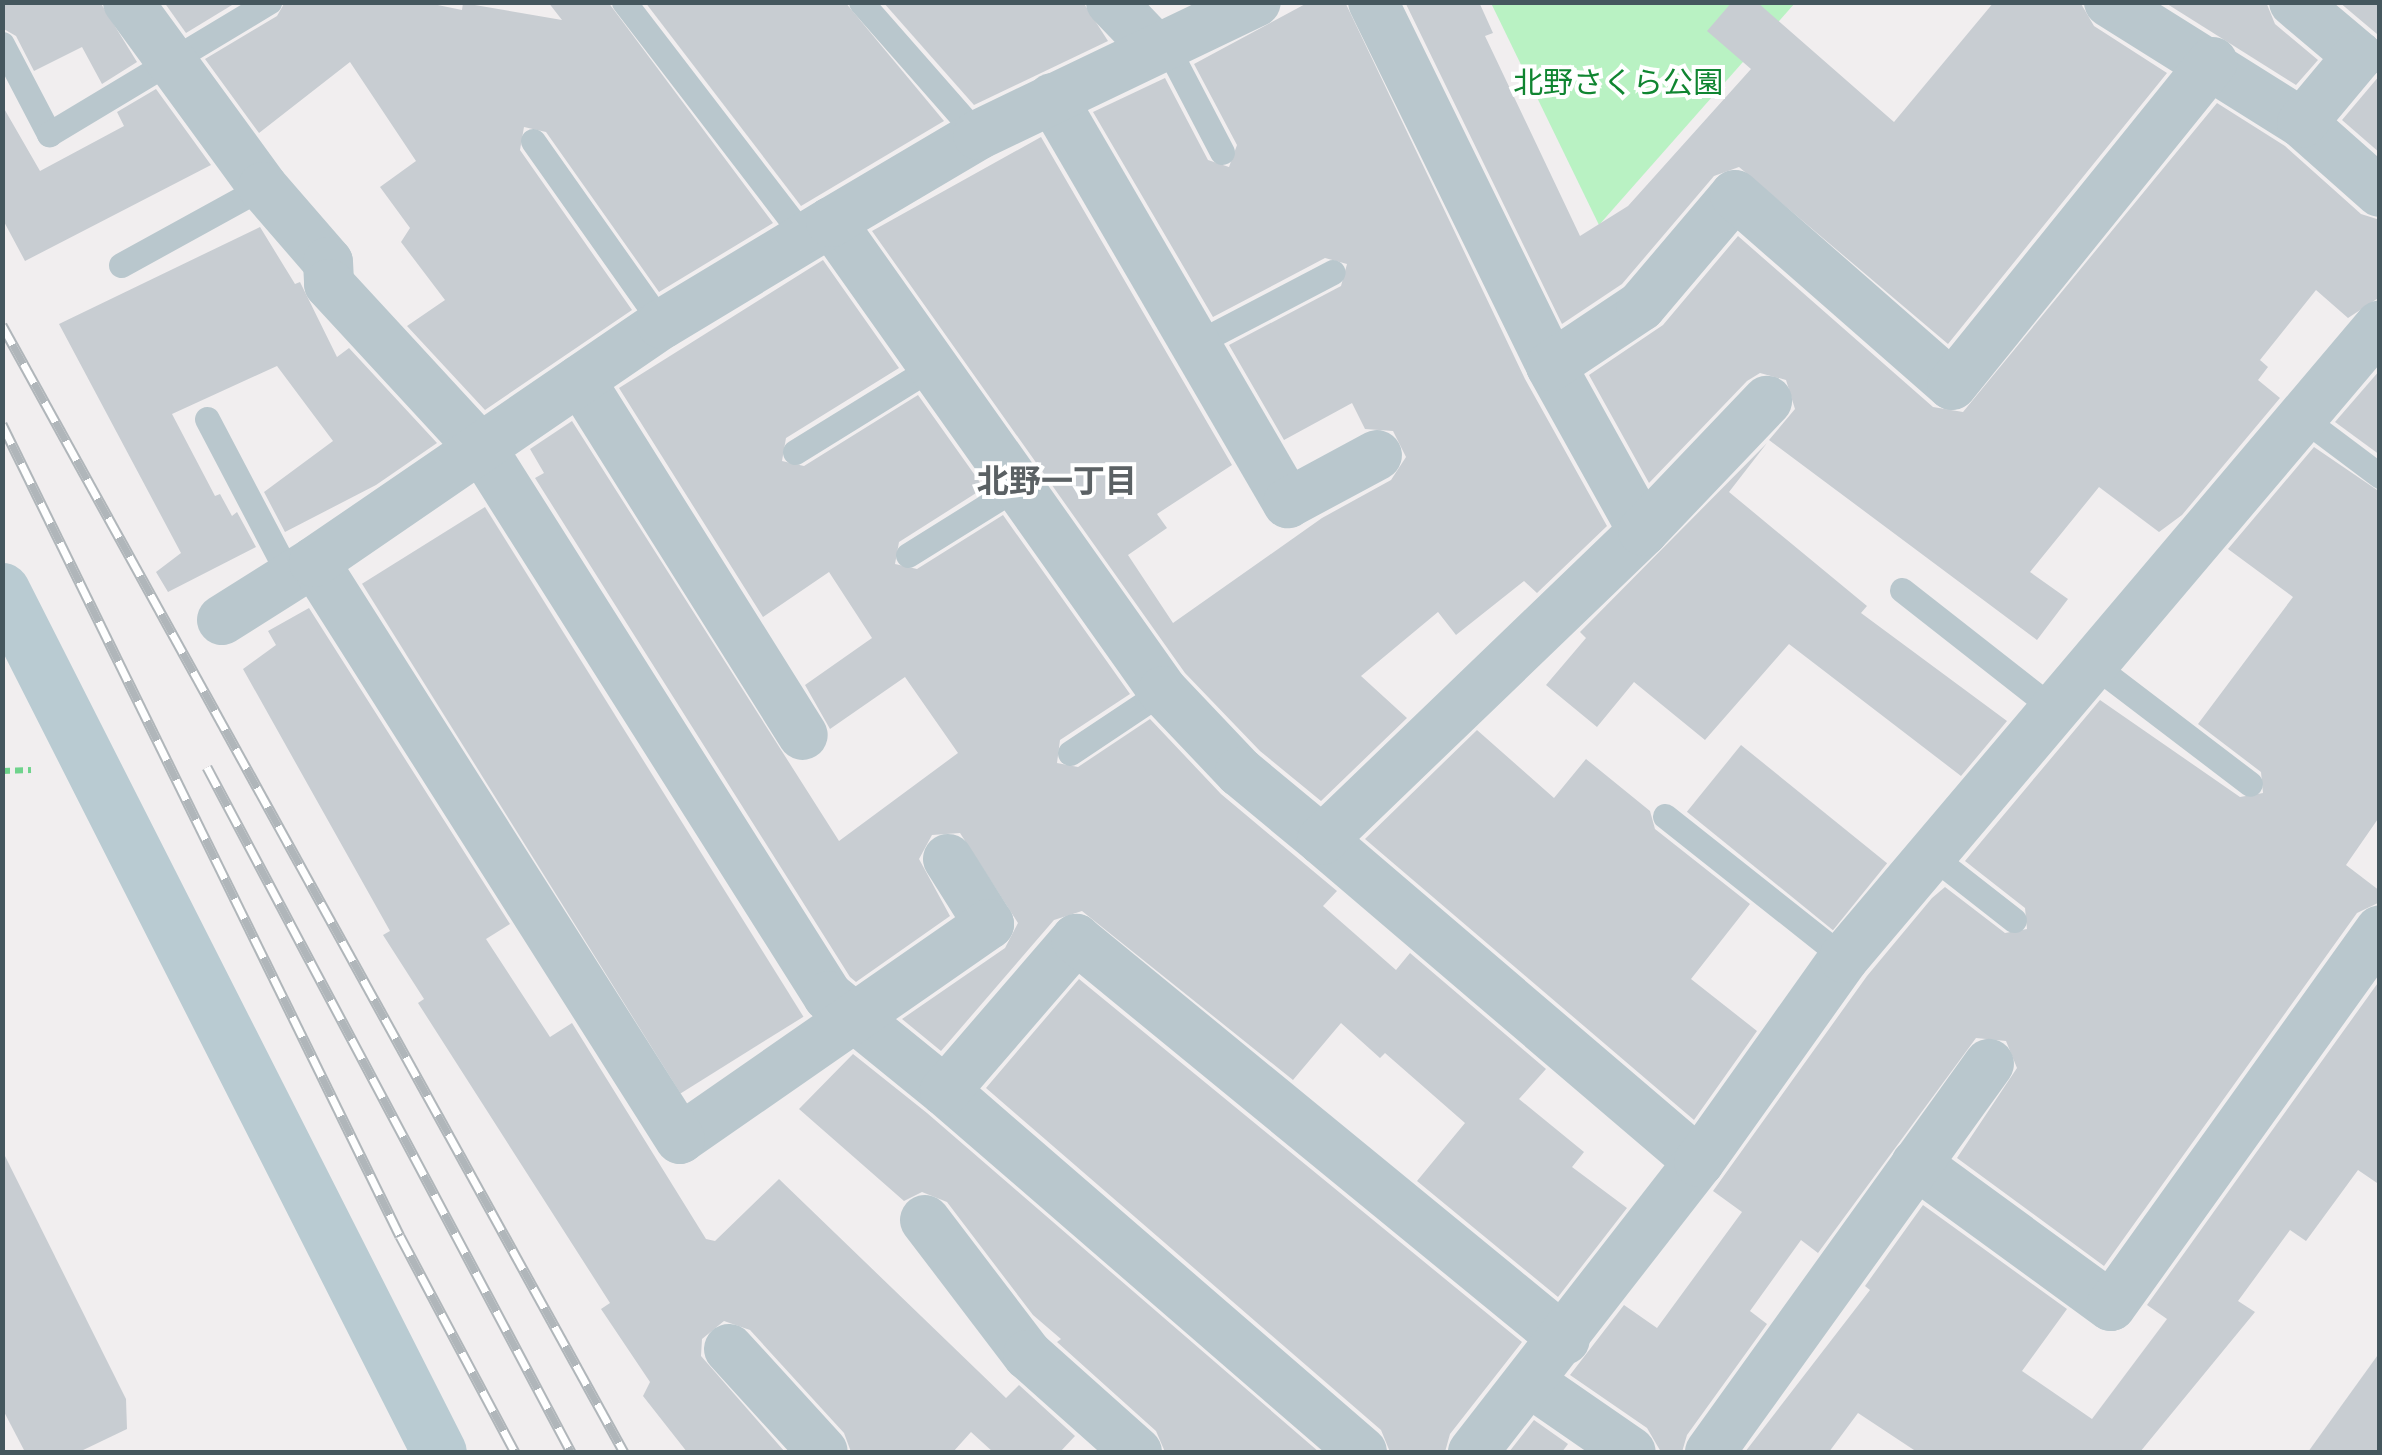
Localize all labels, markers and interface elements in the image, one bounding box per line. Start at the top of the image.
park label: 北野さくら公園 [1513,64,1723,100]
district label: 北野一丁目 [977,462,1137,500]

